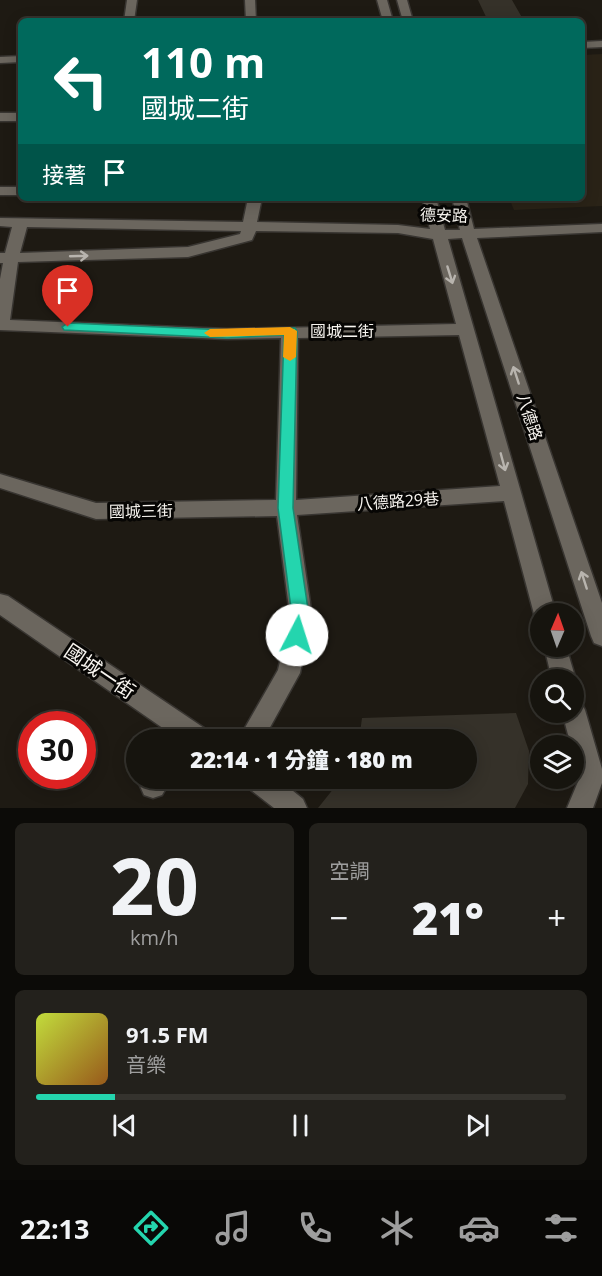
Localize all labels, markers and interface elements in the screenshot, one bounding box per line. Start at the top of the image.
text: 110 m [141,33,265,90]
icon: left [42,42,120,120]
text: 國城二街 [141,89,249,126]
icon: arrive [98,156,131,189]
text: 接著 [42,159,86,189]
street label: 德安路 [420,203,468,227]
one-way arrow [69,250,89,261]
pin [42,265,93,327]
one-way arrow [445,265,456,284]
icon: arrive [51,274,84,307]
street label: 國城二街 [310,320,374,342]
one-way arrow [510,366,521,385]
street label: 八德路 [512,391,548,443]
one-way arrow [497,453,509,472]
street label: 八德路29巷 [356,487,440,515]
street label: 國城三街 [109,499,173,523]
one-way arrow [577,571,588,590]
position arrow [265,603,329,667]
north arrow [530,603,584,657]
map controls [530,603,584,789]
street label: 國城一街 [59,637,141,705]
button: search [530,669,584,723]
speed limit sign: 30 [18,711,96,789]
button: layers [530,735,584,789]
text: 22:14 · 1 分鐘 · 180 m [190,744,413,774]
text: 20 [110,832,199,938]
text: 空調 [330,857,370,884]
text: 21° [412,887,484,948]
text: − [330,895,348,940]
text: + [547,895,566,940]
text: km/h [130,924,179,951]
text: 91.5 FM [126,1019,209,1049]
text: 音樂 [126,1051,166,1078]
icon: previous [108,1109,141,1142]
icon: pause [284,1109,317,1142]
icon: next [461,1109,494,1142]
icon: directions [130,1207,172,1249]
icon: music [212,1207,254,1249]
icon: phone [294,1207,336,1249]
icon: climate [376,1207,418,1249]
icon: car [458,1207,500,1249]
icon: filters [540,1207,582,1249]
text: 22:13 [20,1210,89,1247]

